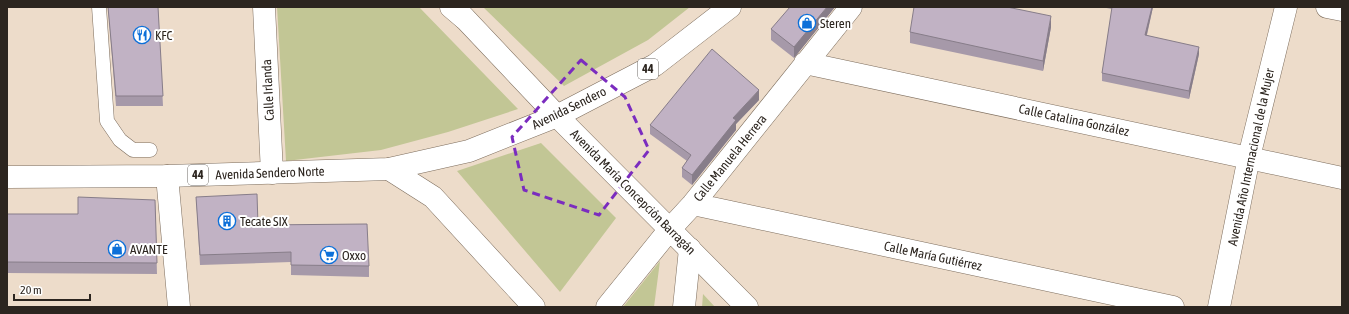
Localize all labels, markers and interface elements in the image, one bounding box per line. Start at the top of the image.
shop icon: Steren [797,13,817,33]
place label: Steren [820,16,851,31]
restaurant icon: KFC [132,25,152,45]
place label: KFC [155,28,173,43]
street label: Calle Irlanda [259,59,277,121]
road number: 44 [638,59,658,79]
street label: Avenida Año Internacional de la Mujer [1225,67,1277,247]
street label: Avenida Sendero [530,84,608,132]
street label: Calle Catalina González [1017,101,1131,139]
street label: Calle Manuela Herrera [690,112,770,204]
street label: Avenida María Concepción Barragán [567,126,699,258]
street label: Avenida Sendero Norte [215,164,325,182]
road number: 44 [188,165,208,185]
building icon: Tecate SIX [217,211,237,231]
place label: Tecate SIX [240,214,288,229]
street label: Calle María Gutiérrez [883,238,984,274]
shop icon: AVANTE [107,239,127,259]
place label: AVANTE [130,242,168,257]
supermarket icon: Oxxo [319,245,339,265]
place label: Oxxo [342,248,366,263]
scale bar [14,276,90,302]
text: 20 m [20,283,42,297]

